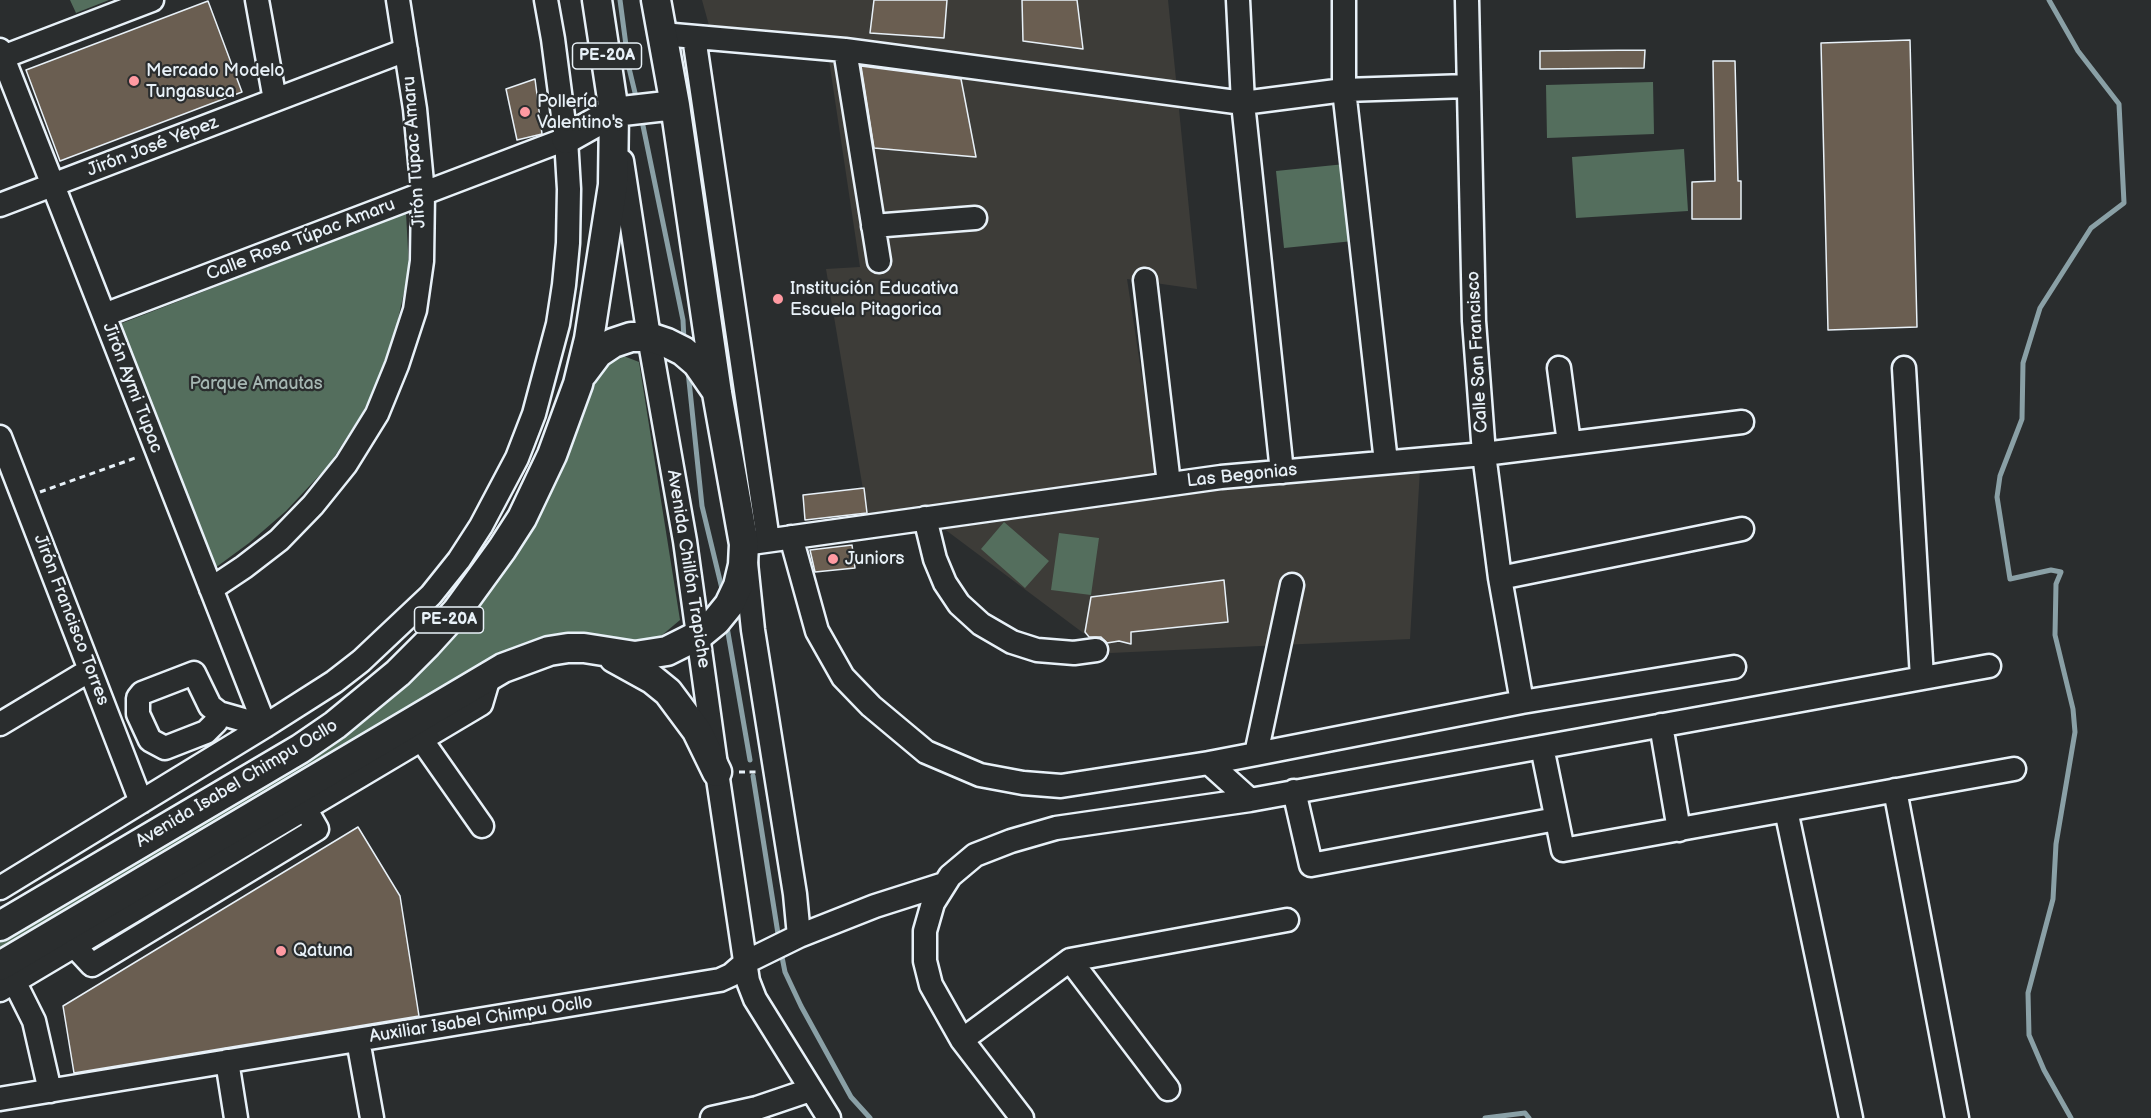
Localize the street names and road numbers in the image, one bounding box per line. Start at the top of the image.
road number: PE-20A [572,43,642,69]
street label: Jirón Tupac Amaru [399,75,431,229]
street label: Jirón José Yépez [84,112,222,182]
street label: Calle Rosa Túpac Amaru [204,194,398,286]
street label: Calle San Francisco [1463,270,1493,434]
street label: Jirón Aymi Tupac [97,320,167,456]
street label: Las Begonias [1186,459,1298,493]
street label: Avenida Chillón Trapiche [662,468,714,670]
street label: Jirón Francisco Torres [28,532,114,708]
road number: PE-20A [414,607,484,633]
street label: Avenida Isabel Chimpu Ocllo [132,715,342,853]
street label: Auxiliar Isabel Chimpu Ocllo [368,992,594,1048]

